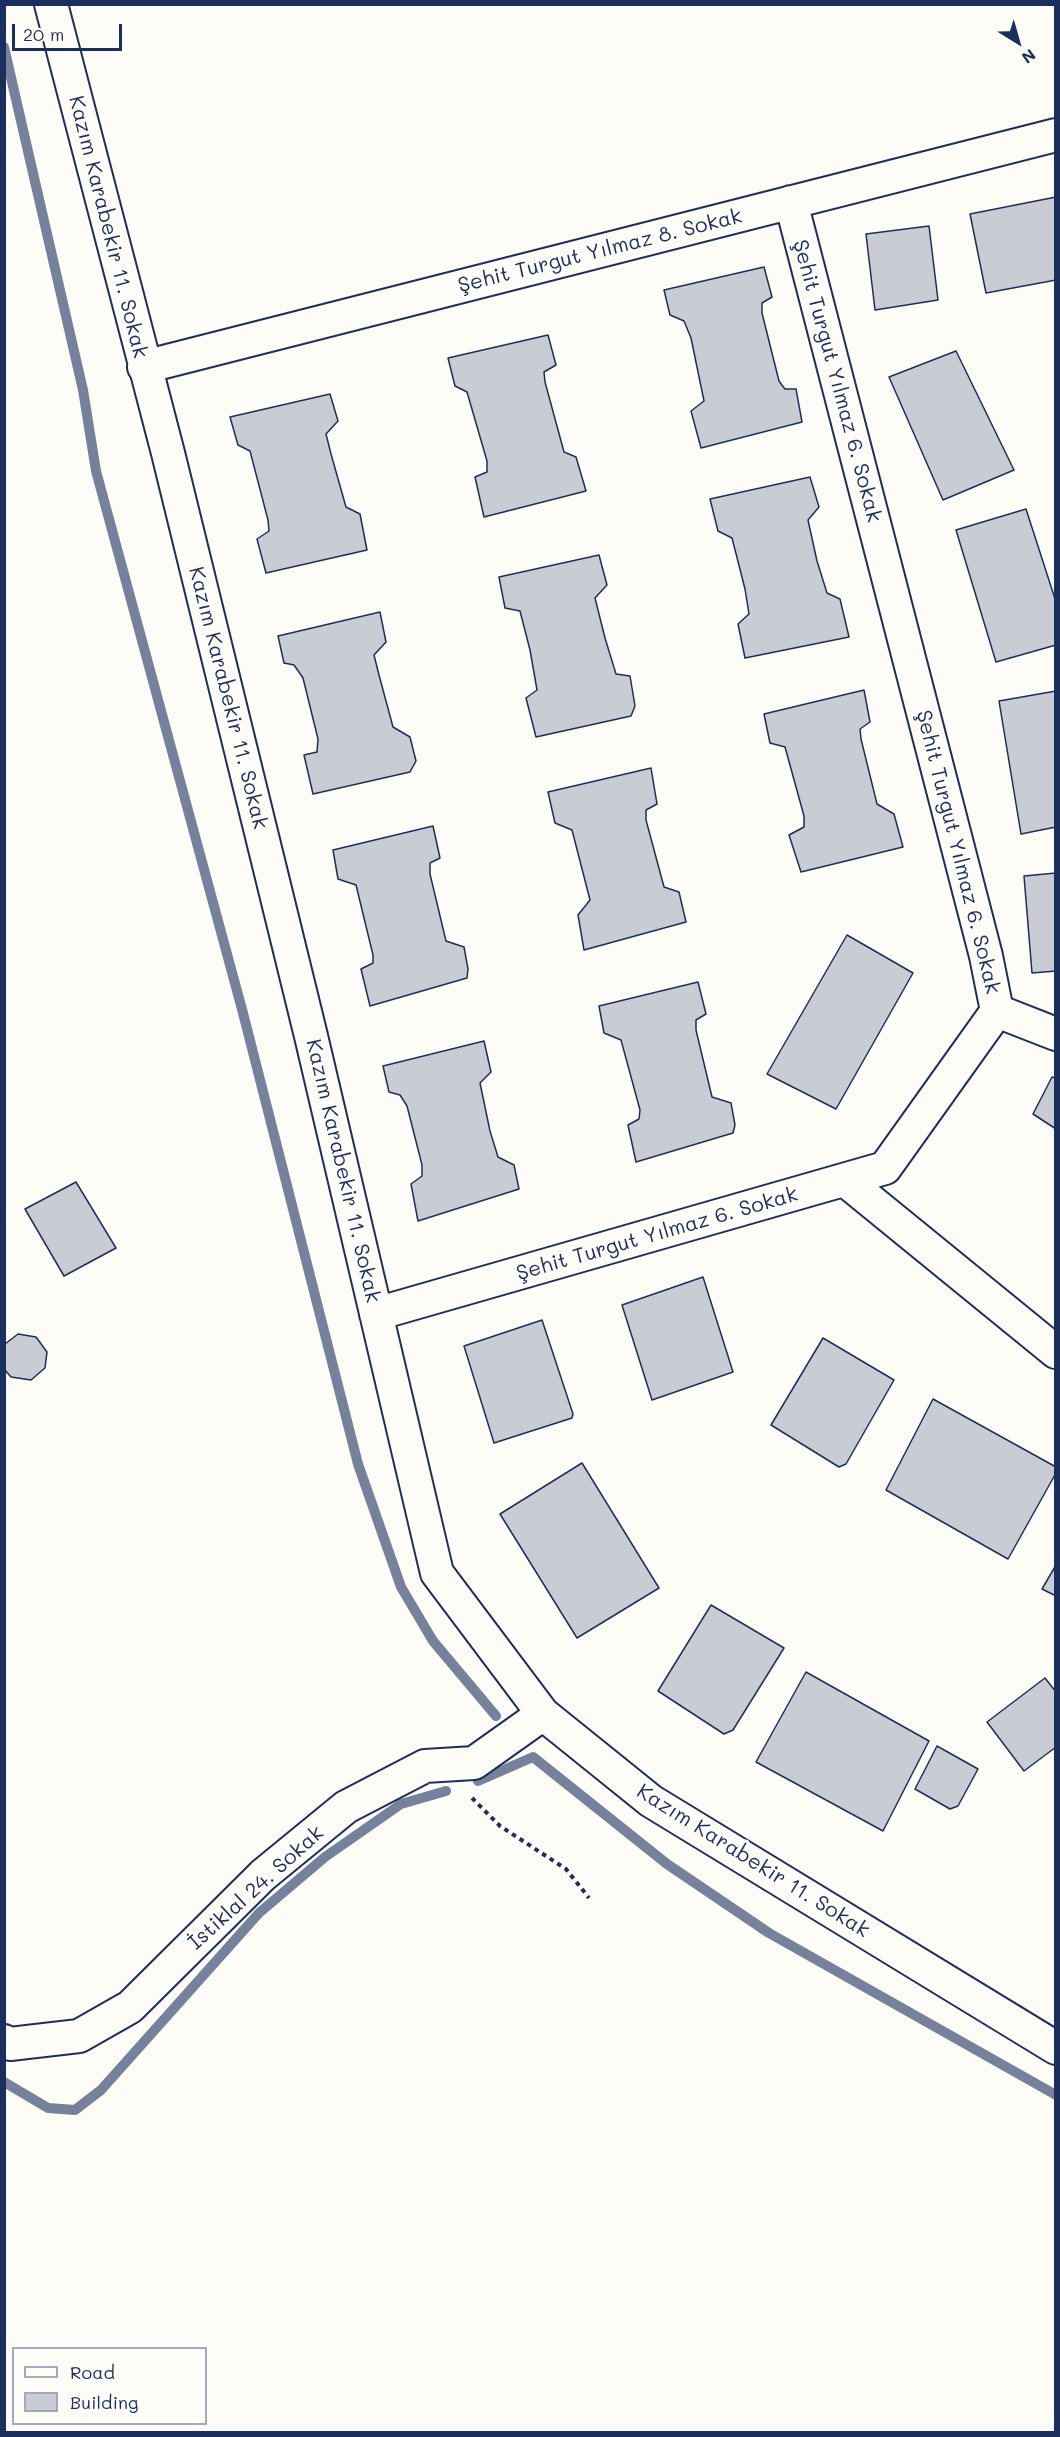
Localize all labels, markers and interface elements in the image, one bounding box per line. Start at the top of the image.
scale bar [15,12,124,50]
north arrow [988,12,1048,72]
text: 20 m [23,22,64,46]
text: N [1018,45,1040,69]
street label: Kazım Karabekir 11. Sokak [63,93,153,361]
street label: Şehit Turgut Yılmaz 8. Sokak [456,204,744,298]
street label: Şehit Turgut Yılmaz 6. Sokak [787,237,887,525]
street label: Kazım Karabekir 11. Sokak [183,564,273,832]
street label: Şehit Turgut Yılmaz 6. Sokak [911,708,1005,996]
street label: Kazım Karabekir 11. Sokak [300,1037,386,1305]
street label: Şehit Turgut Yılmaz 6. Sokak [513,1182,801,1286]
street label: Kazım Karabekir 11. Sokak [632,1779,874,1943]
street label: İstiklal 24. Sokak [183,1821,329,1955]
legend [12,2347,207,2425]
text: Road [70,2360,115,2384]
text: Building [70,2390,138,2414]

